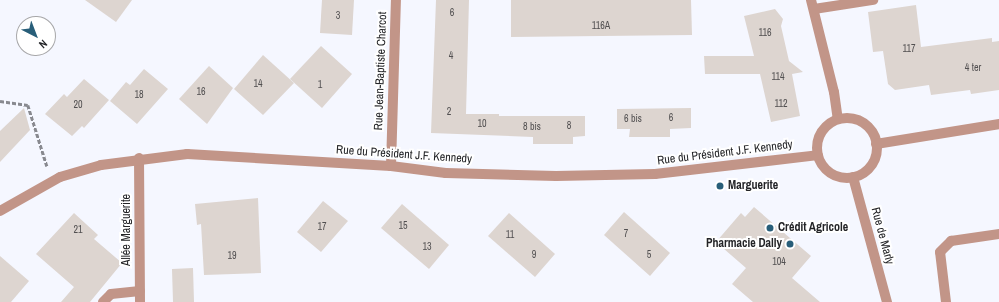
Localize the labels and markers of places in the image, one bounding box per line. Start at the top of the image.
place label: Marguerite [728,179,778,193]
marker: Marguerite [715,181,725,191]
place label: Crédit Agricole [778,221,849,235]
marker: Crédit Agricole [765,223,775,233]
place label: Pharmacie Dally [706,237,782,251]
marker: Pharmacie Dally [785,239,795,249]

